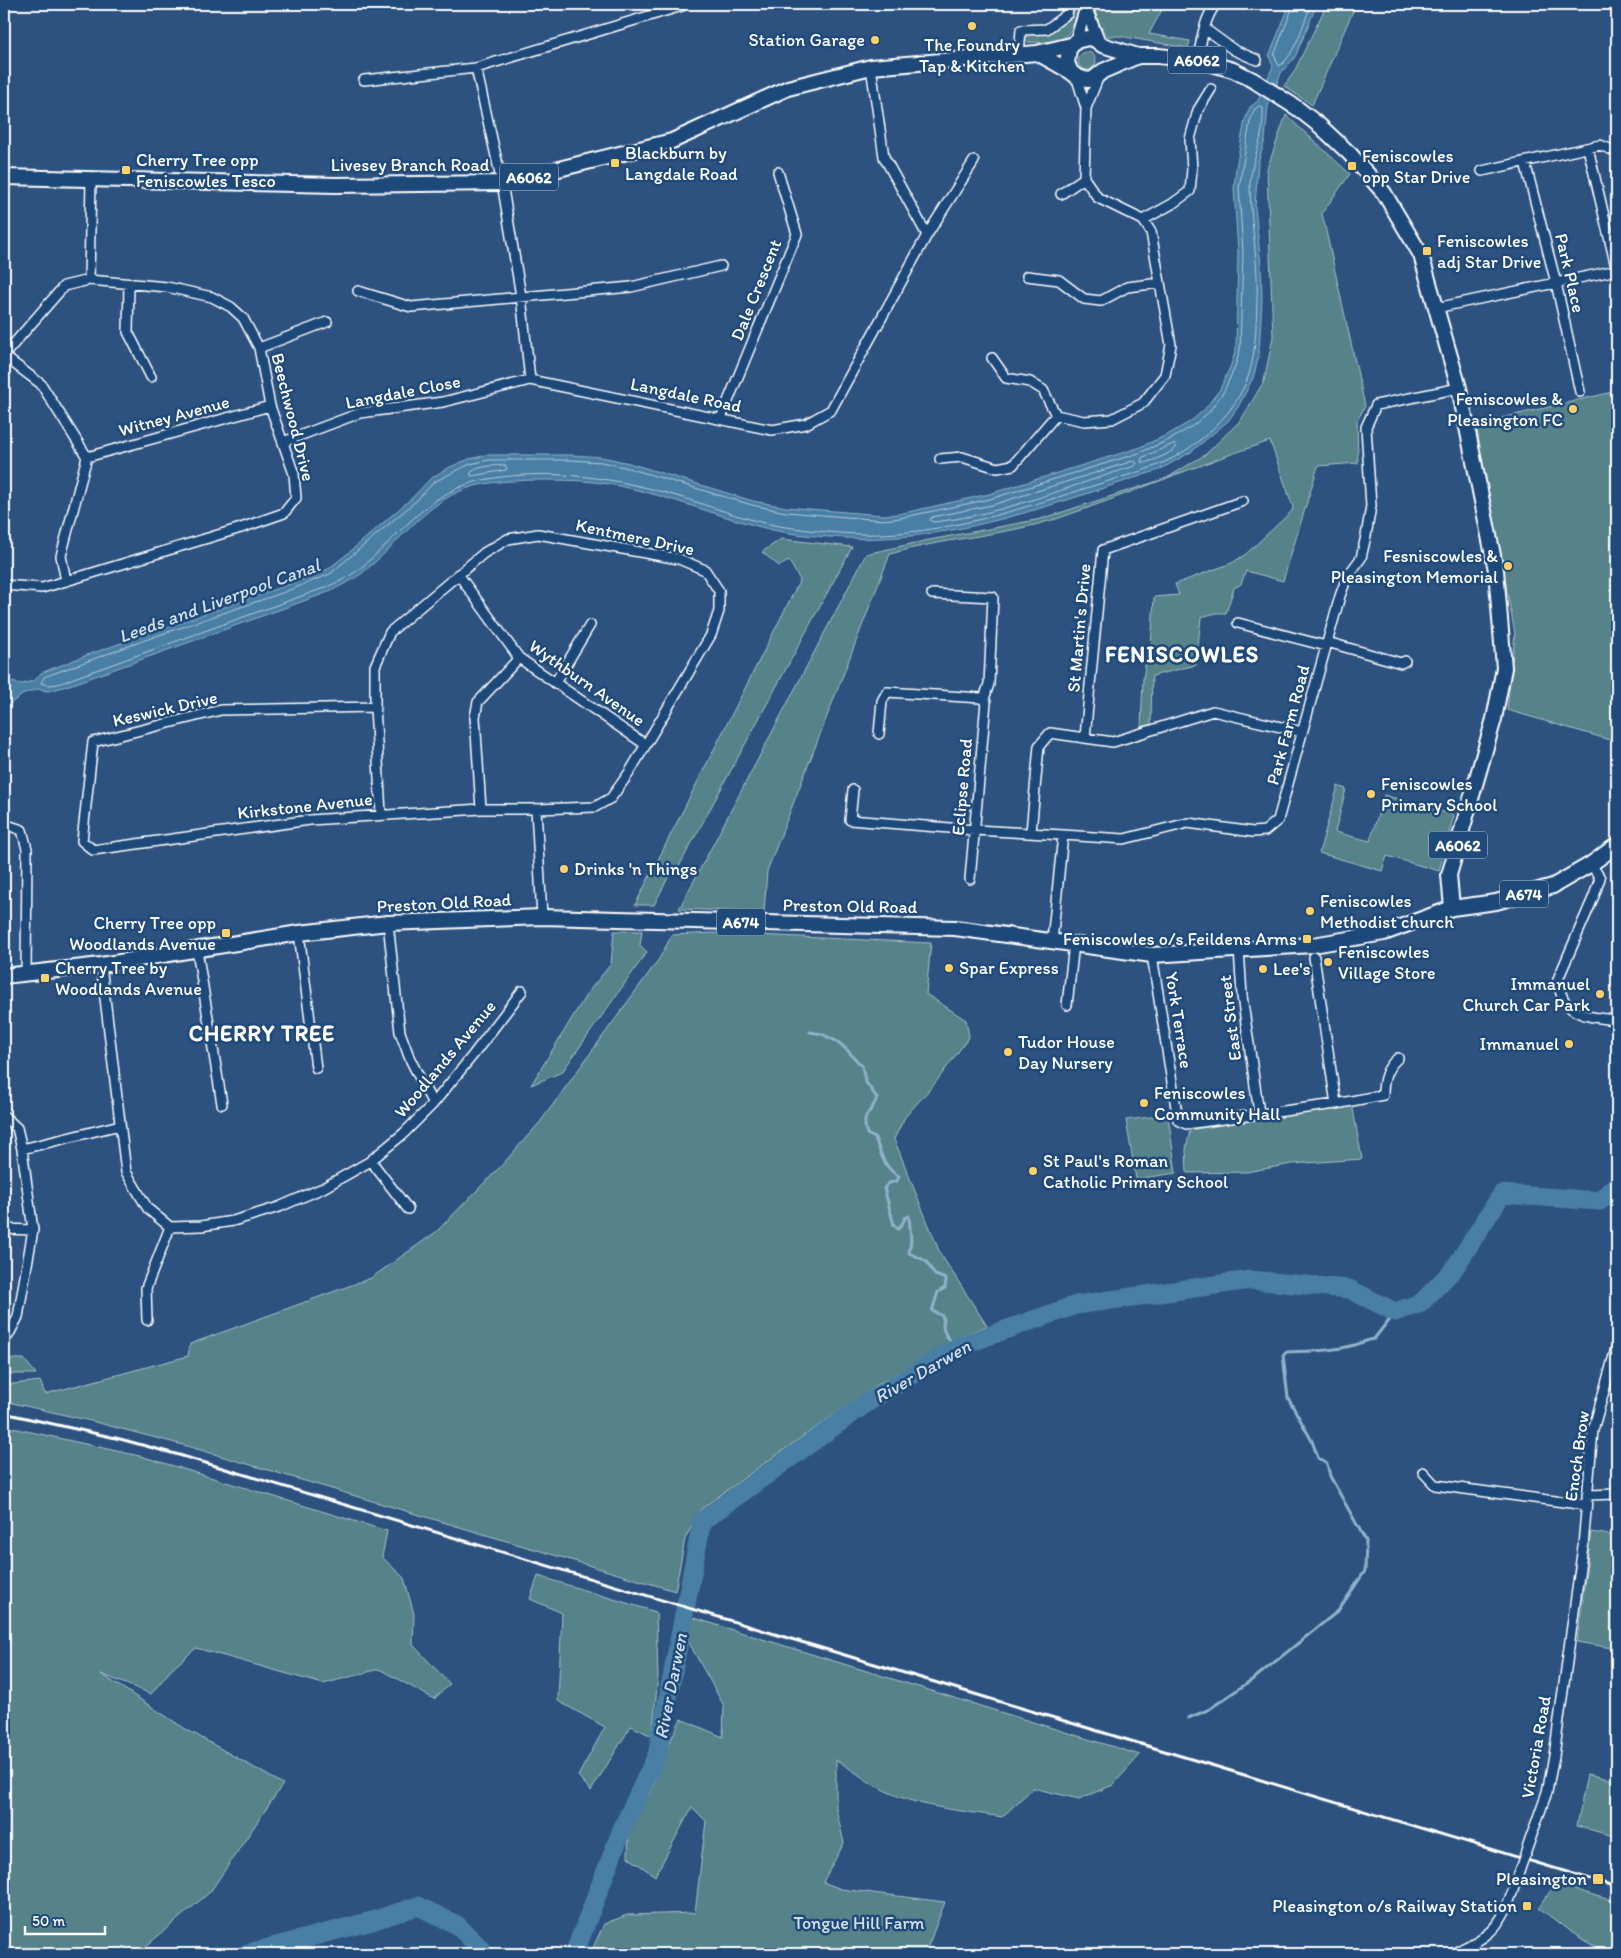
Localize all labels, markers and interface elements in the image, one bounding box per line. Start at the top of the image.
marker: The Foundry Tap & Kitchen [966,20,978,32]
place label: Station Garage [748,29,865,51]
marker: Station Garage [869,34,881,46]
place label: The Foundry Tap & Kitchen [919,34,1025,77]
road number: A6062 [1168,46,1226,74]
place label: Blackburn by Langdale Road [625,142,738,185]
place label: Feniscowles opp Star Drive [1362,145,1470,188]
place label: Cherry Tree opp Feniscowles Tesco [136,149,276,192]
street label: Livesey Branch Road [331,154,490,176]
marker: Blackburn by Langdale Road [609,157,621,169]
marker: Feniscowles opp Star Drive [1346,160,1358,172]
road number: A6062 [500,163,558,190]
marker: Cherry Tree opp Feniscowles Tesco [120,164,132,176]
place label: Feniscowles adj Star Drive [1437,230,1541,273]
street label: Park Place [1550,231,1590,315]
street label: Dale Crescent [726,236,786,344]
marker: Feniscowles adj Star Drive [1421,245,1433,257]
street label: Beechwood Drive [266,351,320,483]
street label: Langdale Close [344,370,462,414]
street label: Langdale Road [629,373,744,418]
place label: Feniscowles & Pleasington FC [1447,388,1563,431]
street label: Witney Avenue [116,391,232,441]
marker: Feniscowles & Pleasington FC [1567,403,1579,415]
street label: Kentmere Drive [574,514,696,560]
place label: Fesniscowles & Pleasington Memorial [1331,545,1498,588]
water label: Leeds and Liverpool Canal [115,553,325,648]
marker: Fesniscowles & Pleasington Memorial [1502,560,1514,572]
street label: St Martin's Drive [1062,563,1096,693]
street label: Wythburn Avenue [525,635,649,731]
district label: FENISCOWLES [1105,641,1259,668]
street label: Park Farm Road [1261,662,1315,787]
street label: Keswick Drive [110,686,220,732]
street label: Eclipse Road [947,737,977,836]
place label: Feniscowles Primary School [1381,773,1497,816]
street label: Kirkstone Avenue [236,788,374,824]
marker: Feniscowles Primary School [1365,788,1377,800]
road number: A6062 [1429,832,1487,858]
place label: Drinks 'n Things [574,858,697,880]
marker: Drinks 'n Things [558,863,570,875]
road number: A674 [1500,881,1548,908]
street label: Preston Old Road [376,888,512,918]
place label: Feniscowles Methodist church [1320,890,1454,933]
street label: Preston Old Road [782,894,918,918]
marker: Feniscowles Methodist church [1304,905,1316,917]
road number: A674 [717,909,765,936]
place label: Cherry Tree opp Woodlands Avenue [69,912,216,955]
marker: Cherry Tree opp Woodlands Avenue [220,927,232,939]
place label: Feniscowles o/s Feildens Arms [1063,928,1297,950]
marker: Feniscowles o/s Feildens Arms [1301,933,1313,945]
place label: Feniscowles Village Store [1338,941,1436,984]
marker: Feniscowles Village Store [1322,956,1334,968]
place label: Cherry Tree by Woodlands Avenue [55,957,202,1000]
place label: Spar Express [959,957,1059,979]
place label: Lee's [1273,958,1311,980]
marker: Spar Express [943,962,955,974]
marker: Lee's [1257,963,1269,975]
street label: York Terrace [1160,970,1198,1070]
marker: Cherry Tree by Woodlands Avenue [39,972,51,984]
place label: Immanuel Church Car Park [1462,973,1591,1016]
street label: East Street [1214,974,1246,1062]
marker: Immanuel Church Car Park [1594,988,1606,1000]
street label: Woodlands Avenue [389,996,501,1122]
district label: CHERRY TREE [189,1020,335,1047]
place label: Tudor House Day Nursery [1018,1031,1115,1074]
place label: Immanuel [1479,1033,1559,1055]
marker: Immanuel [1563,1038,1575,1050]
marker: Tudor House Day Nursery [1002,1046,1014,1058]
place label: Feniscowles Community Hall [1154,1082,1280,1125]
marker: Feniscowles Community Hall [1138,1097,1150,1109]
place label: St Paul's Roman Catholic Primary School [1043,1150,1228,1193]
marker: St Paul's Roman Catholic Primary School [1027,1165,1039,1177]
water label: River Darwen [870,1334,975,1408]
street label: Enoch Brow [1560,1409,1594,1503]
water label: River Darwen [649,1630,692,1741]
street label: Victoria Road [1516,1694,1556,1800]
place label: Pleasington [1496,1868,1587,1890]
marker: Pleasington [1591,1872,1605,1886]
place label: Pleasington o/s Railway Station [1272,1895,1517,1917]
marker: Pleasington o/s Railway Station [1521,1900,1533,1912]
scale bar [25,1903,105,1935]
text: 50 m [32,1912,65,1930]
park label: Tongue Hill Farm [794,1912,924,1934]

